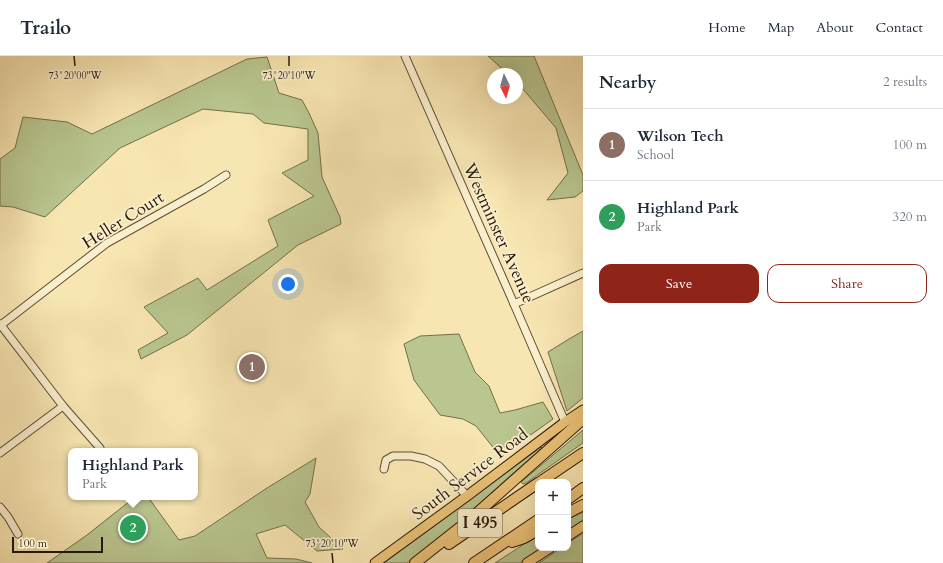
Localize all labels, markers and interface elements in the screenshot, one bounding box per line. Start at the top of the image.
text: Trailo [20,15,71,41]
text: Home [708,18,746,37]
text: Map [768,18,794,37]
text: About [816,18,853,37]
text: Contact [875,18,923,37]
north arrow [487,68,523,104]
text: 73°20'00"W [48,69,103,83]
text: 73°20'10"W [262,69,317,83]
text: Nearby [599,71,656,94]
text: 2 results [883,73,927,91]
text: Wilson Tech [637,126,724,146]
text: 1 [609,136,615,154]
text: 100 m [893,136,927,154]
text: School [637,146,674,164]
street label: Westminster Avenue [457,158,540,307]
street label: Heller Court [78,185,169,254]
text: Highland Park [637,198,739,218]
text: 2 [609,208,615,226]
text: 320 m [893,208,927,226]
text: Park [637,218,662,236]
button: Save [599,264,759,303]
button: Share [767,264,927,303]
your location [278,274,298,294]
pin: 1 [239,352,265,382]
street label: South Service Road [407,423,533,525]
popup [68,448,198,500]
text: Highland Park [82,455,184,475]
text: Park [82,475,107,493]
map controls [535,479,571,551]
button: + [535,479,571,515]
road number: I 495 [458,509,502,537]
pin: 2 [120,513,146,543]
button: − [535,515,571,551]
scale bar [12,535,103,554]
text: 100 m [18,536,47,551]
text: 73°20'10"W [305,537,360,551]

